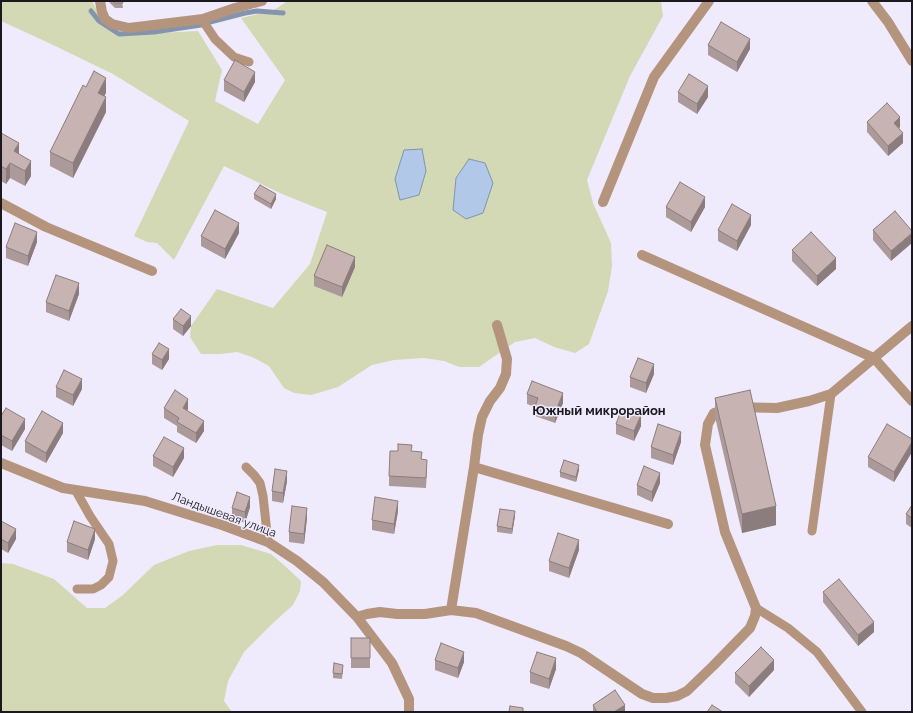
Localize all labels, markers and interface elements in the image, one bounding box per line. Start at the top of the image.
district label: Южный микрорайон [532,403,666,419]
street label: Ландышевая улица [170,489,278,541]

